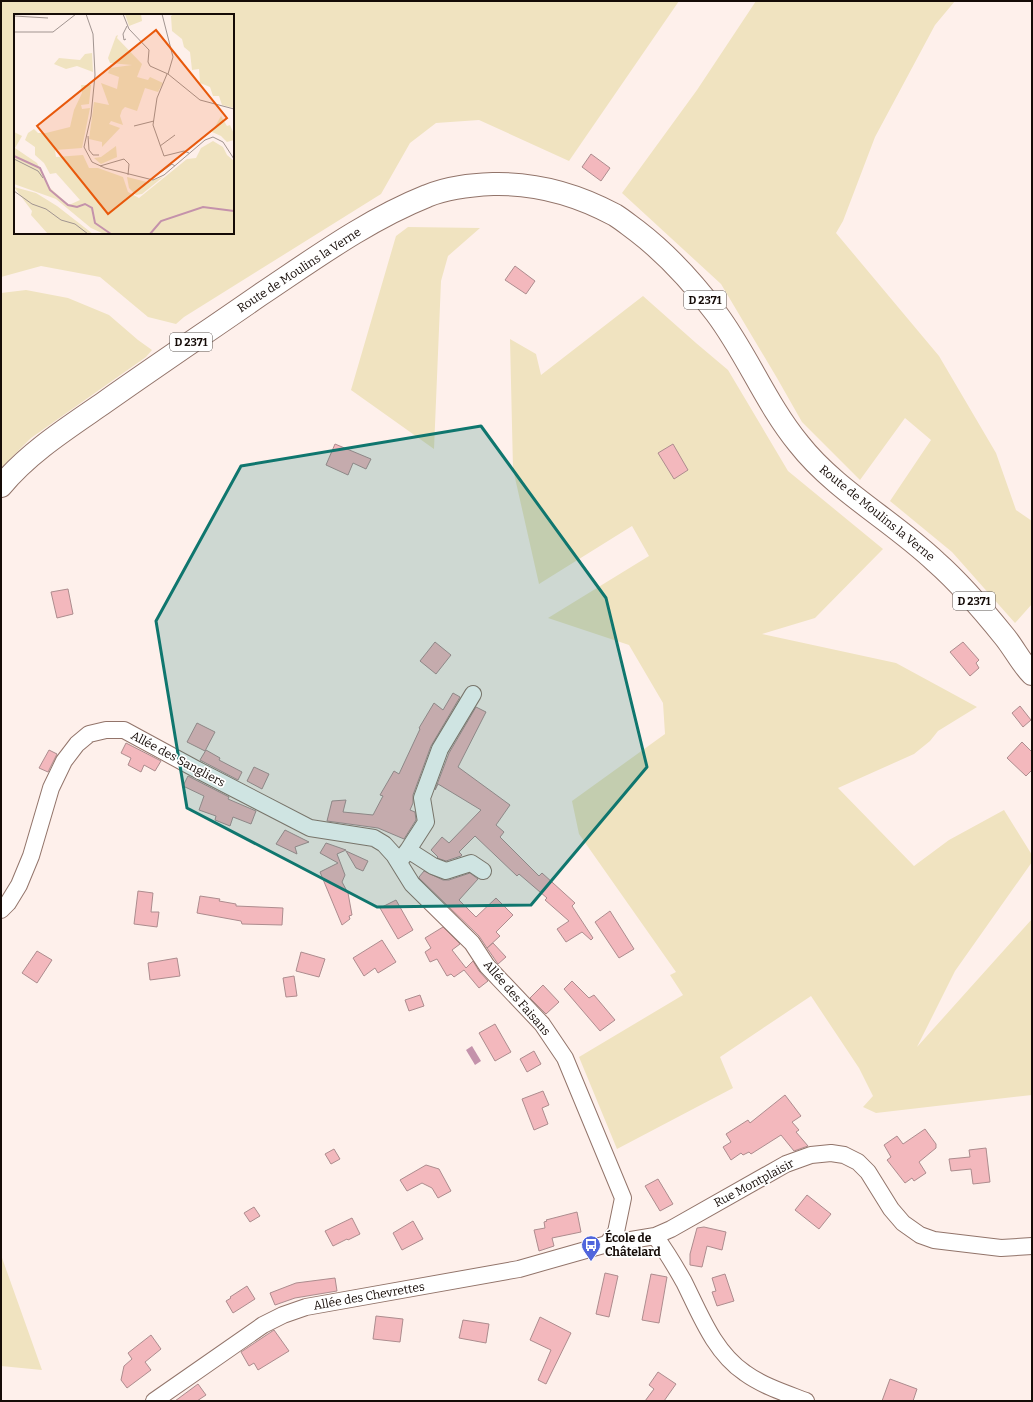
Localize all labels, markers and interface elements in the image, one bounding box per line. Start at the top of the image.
inset map [14,14,234,234]
street label: Route de Moulins la Verne [235,225,363,315]
road number: D 2371 [684,291,726,309]
road number: D 2371 [170,333,212,351]
street label: Route de Moulins la Verne [816,462,938,564]
road number: D 2371 [953,592,995,610]
street label: Allée des Sangliers [128,728,228,790]
street label: Allée des Faisans [481,958,554,1039]
street label: Rue Montplaisir [712,1156,797,1210]
place label: École de Châtelard [605,1229,662,1259]
bus stop icon: École de Châtelard [580,1234,602,1262]
street label: Allée des Chevrettes [312,1279,426,1313]

